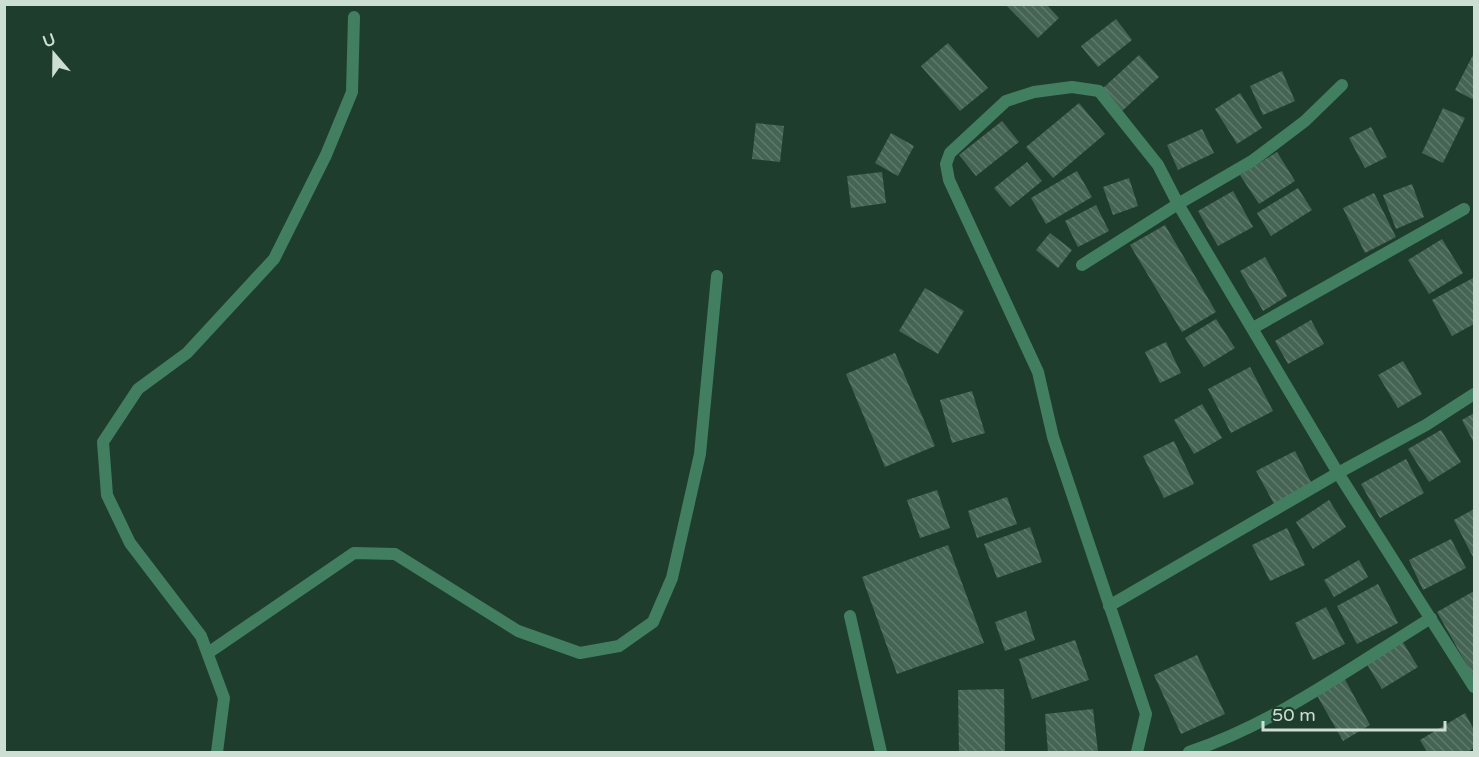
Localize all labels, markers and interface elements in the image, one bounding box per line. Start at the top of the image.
north arrow [24,24,84,84]
text: U [40,29,58,52]
scale bar [1263,694,1444,732]
text: 50 m [1272,704,1316,726]

